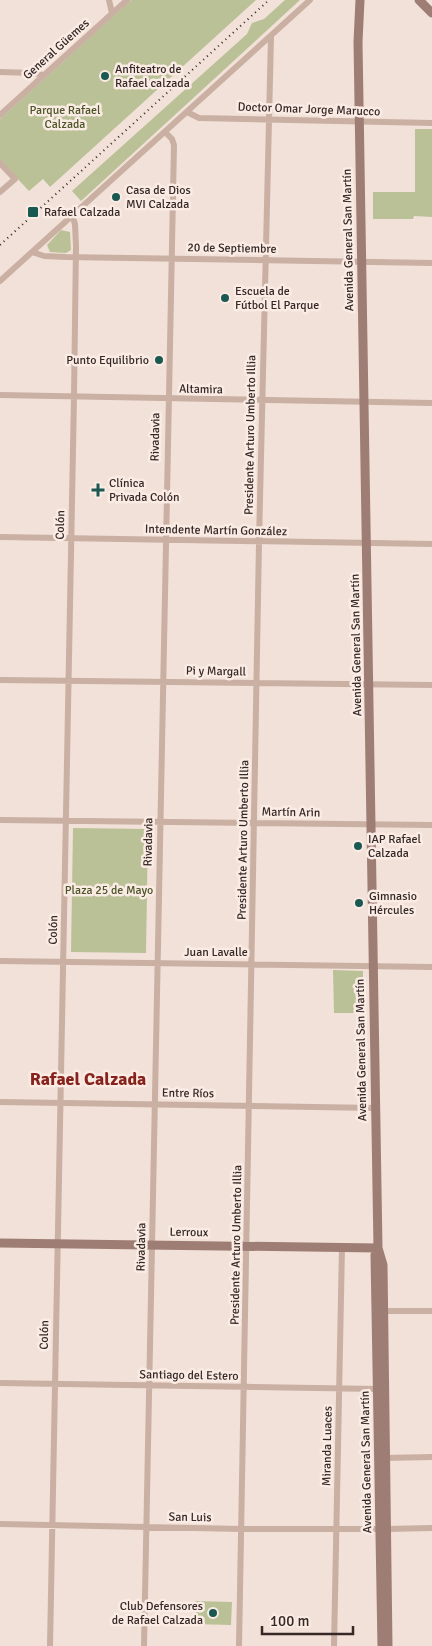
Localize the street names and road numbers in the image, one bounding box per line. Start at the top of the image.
street label: General Güemes [20,16,93,83]
street label: Doctor Omar Jorge Marucco [237,100,381,119]
street label: Avenida General San Martín [340,169,357,311]
street label: 20 de Septiembre [187,240,277,257]
street label: Presidente Arturo Umberto Illia [242,355,259,515]
street label: Altamira [179,382,223,397]
street label: Rivadavia [148,413,163,462]
street label: Colón [53,510,68,540]
street label: Intendente Martín González [145,522,287,539]
street label: Avenida General San Martín [348,574,365,716]
street label: Pi y Margall [186,663,247,680]
street label: Presidente Arturo Umberto Illia [235,760,252,920]
street label: Martín Arin [261,804,321,821]
street label: Rivadavia [141,818,156,867]
street label: Colón [46,915,61,945]
street label: Juan Lavalle [184,945,248,960]
street label: Avenida General San Martín [353,979,370,1121]
street label: Entre Ríos [162,1086,214,1101]
street label: Presidente Arturo Umberto Illia [228,1165,245,1325]
street label: Rivadavia [134,1223,149,1272]
street label: Lerroux [169,1225,209,1240]
street label: Colón [37,1320,52,1350]
street label: Santiago del Estero [139,1367,239,1384]
street label: Avenida General San Martín [358,1391,375,1533]
street label: Miranda Luaces [319,1406,336,1486]
street label: San Luis [168,1510,212,1525]

